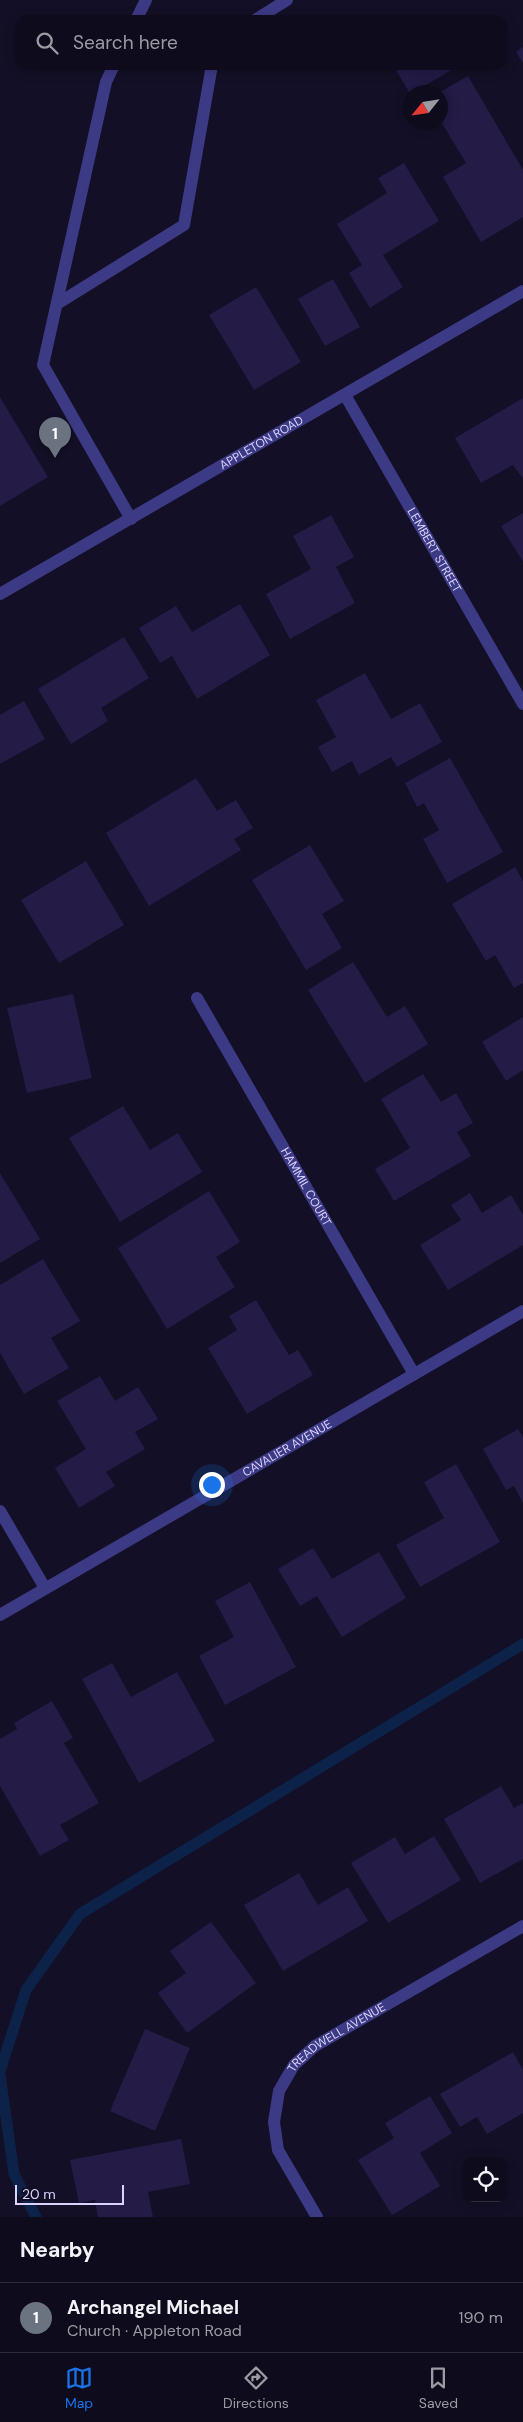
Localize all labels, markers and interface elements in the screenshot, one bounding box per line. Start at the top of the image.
search box [15,15,508,70]
icon: search [33,29,61,57]
text: Search here [73,30,178,55]
north arrow [403,85,448,130]
street label: APPLETON ROAD [217,412,306,473]
pin: 1 [39,417,71,458]
street label: LEMBERT STREET [404,505,465,596]
street label: HAMMIL COURT [277,1145,335,1229]
street label: CAVALIER AVENUE [239,1416,335,1480]
your location [199,1472,225,1498]
street label: TREADWELL AVENUE [284,1999,389,2075]
map controls [463,2157,508,2202]
button: locate [463,2157,508,2202]
scale bar [15,2182,124,2205]
text: 20 m [22,2185,56,2203]
text: Nearby [20,2236,94,2264]
text: Archangel Michael [67,2295,239,2320]
text: 1 [33,2307,39,2328]
text: 190 m [459,2307,503,2328]
text: Church · Appleton Road [67,2320,242,2341]
tab: Map [65,2364,93,2412]
tab: Directions [223,2364,289,2412]
tab: Saved [419,2364,458,2412]

